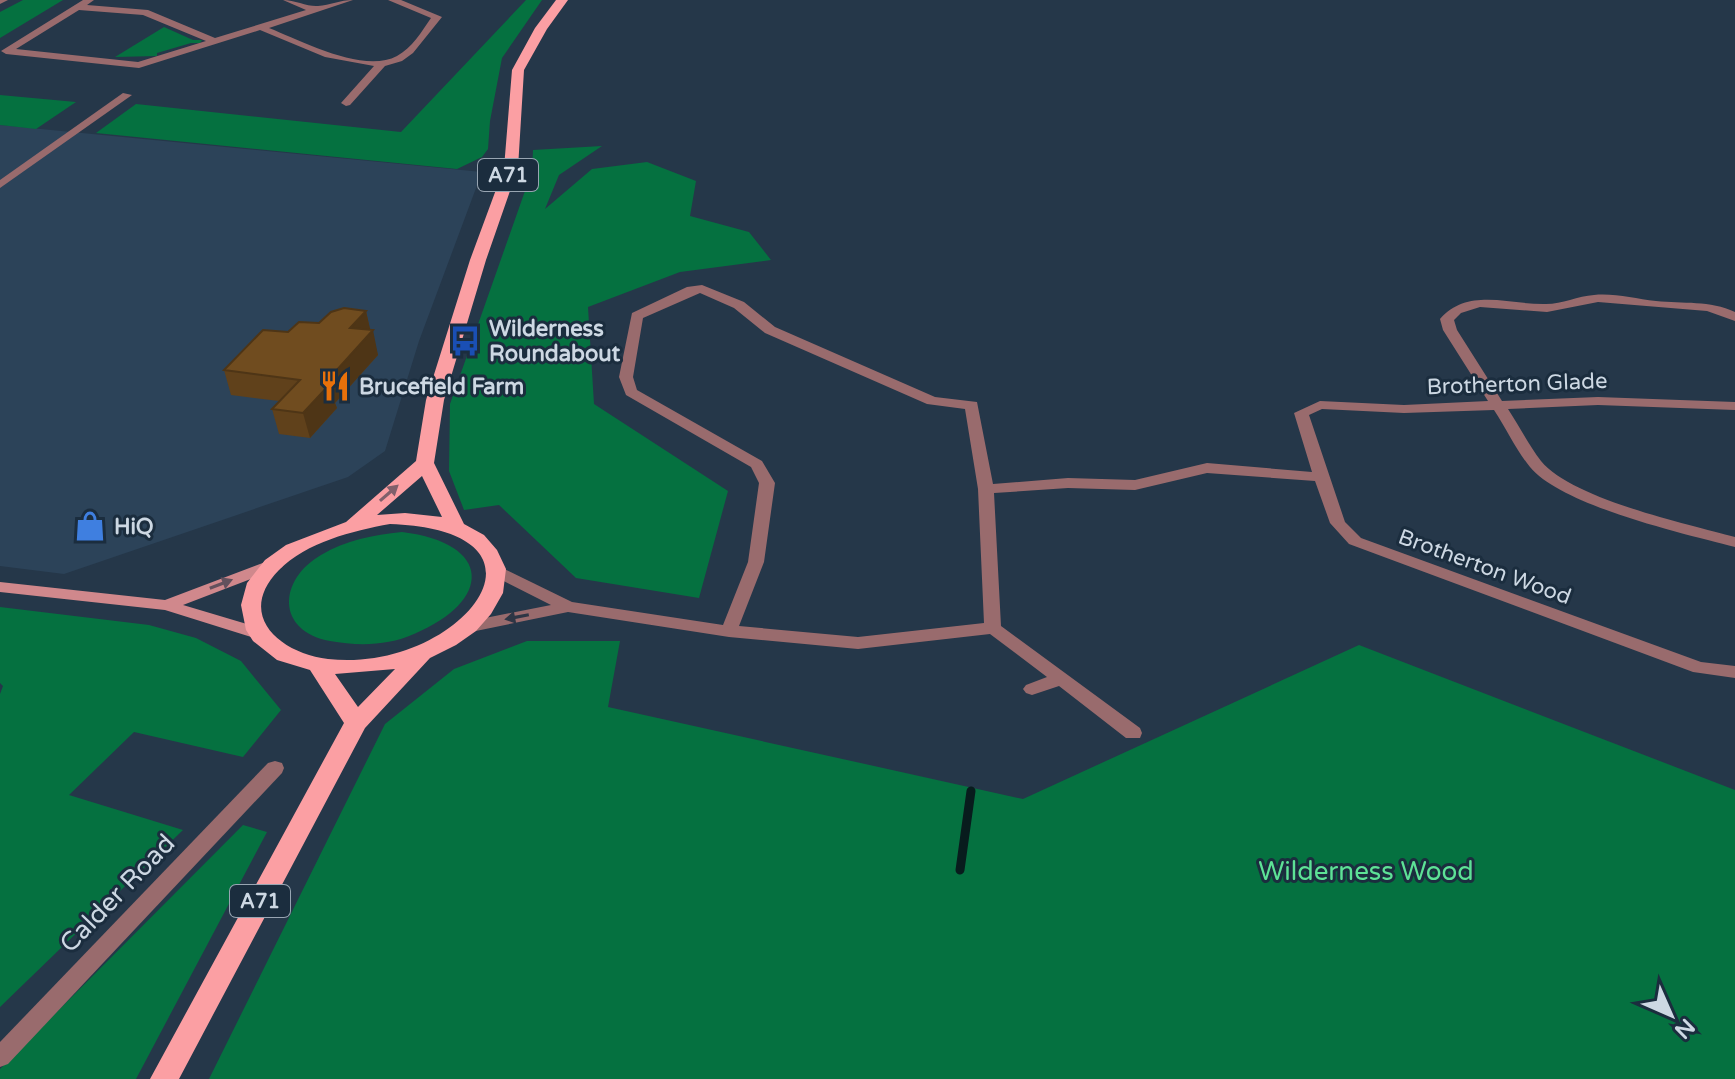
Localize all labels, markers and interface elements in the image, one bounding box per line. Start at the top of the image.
road number: A71 [478,159,538,191]
place label: Wilderness Roundabout [489,316,621,367]
bus stop icon: Wilderness Roundabout [448,324,482,358]
street label: Brotherton Glade [1426,368,1608,400]
restaurant icon: Brucefield Farm [318,369,352,403]
place label: Brucefield Farm [359,374,524,400]
one-way arrow [379,485,399,502]
shop icon: HiQ [73,509,107,543]
place label: HiQ [114,514,154,540]
street label: Brotherton Wood [1395,524,1575,610]
one-way arrow [209,577,233,590]
one-way arrow [505,611,530,624]
street label: Calder Road [53,828,181,959]
park label: Wilderness Wood [1258,856,1474,887]
road number: A71 [230,885,290,917]
north arrow [1631,975,1711,1055]
text: N [1669,1013,1700,1044]

